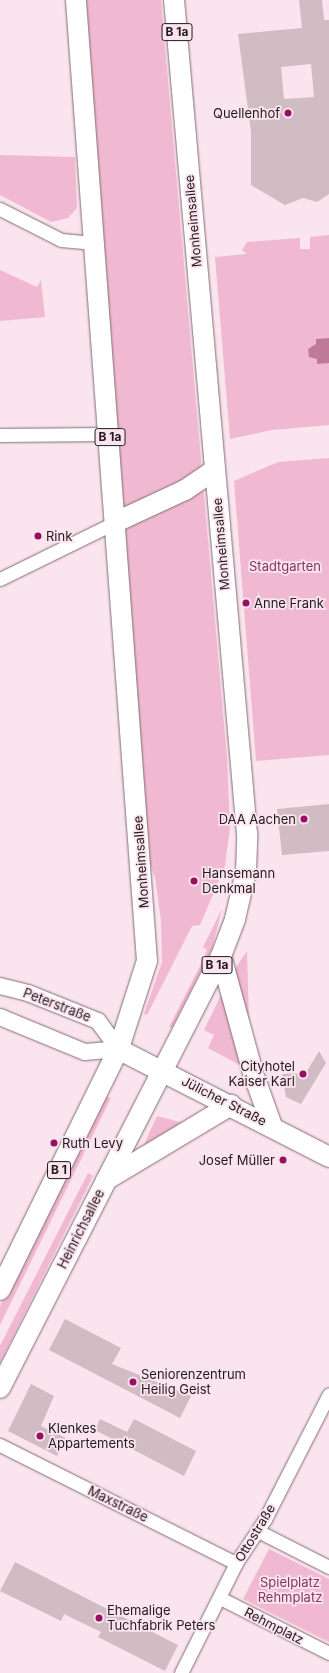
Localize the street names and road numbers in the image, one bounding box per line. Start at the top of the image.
road number: B 1a [161,22,193,42]
street label: Monheimsallee [181,174,205,268]
road number: B 1a [94,427,126,447]
street label: Monheimsallee [209,497,233,591]
street label: Monheimsallee [130,815,152,909]
road number: B 1a [201,955,233,975]
street label: Peterstraße [21,985,93,1025]
street label: Jülicher Straße [179,1073,269,1129]
road number: B 1 [47,1160,71,1180]
street label: Heinrichsallee [54,1187,108,1271]
street label: Maxstraße [85,1483,151,1525]
street label: Ottostraße [232,1501,278,1565]
street label: Rehmplatz [242,1604,306,1648]

